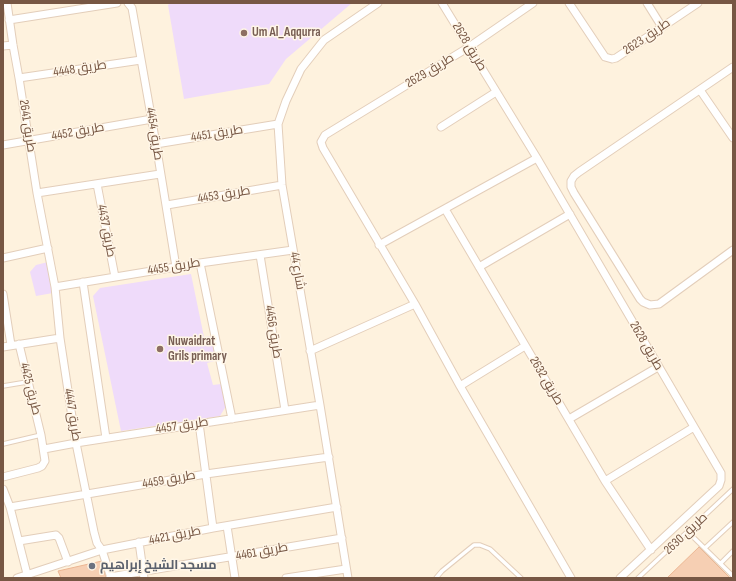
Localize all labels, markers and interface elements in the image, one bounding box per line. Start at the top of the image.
street label: طريق 2623 [620,16,674,58]
street label: طريق 2628 [448,20,490,74]
place label: Um Al_Aqqurra [252,25,321,41]
marker: Um Al_Aqqurra [239,28,249,38]
street label: طريق 2629 [403,50,457,92]
street label: طريق 4448 [52,58,108,80]
street label: طريق 2641 [15,99,39,153]
street label: طريق 4454 [142,106,166,162]
street label: طريق 4452 [50,120,106,144]
street label: طريق 4451 [190,122,244,146]
street label: طريق 4453 [196,183,252,207]
street label: طريق 4437 [93,203,119,259]
street label: شارع 44 [286,251,308,291]
street label: طريق 4455 [147,255,201,279]
street label: طريق 4456 [261,304,285,360]
street label: طريق 2628 [626,319,666,373]
place label: Nuwaidrat Grils primary [168,334,227,365]
marker: Nuwaidrat Grils primary [155,344,165,354]
street label: طريق 2632 [526,354,566,408]
street label: طريق 4425 [16,361,44,417]
street label: طريق 4447 [60,387,84,443]
street label: طريق 4457 [155,415,209,437]
street label: طريق 4459 [141,468,197,492]
street label: طريق 2630 [661,510,711,558]
street label: طريق 4421 [148,523,202,549]
street label: طريق 4461 [235,540,289,564]
place label: مسجد الشيخ إبراهيم [100,558,217,574]
marker: مسجد الشيخ إبراهيم [87,561,97,571]

